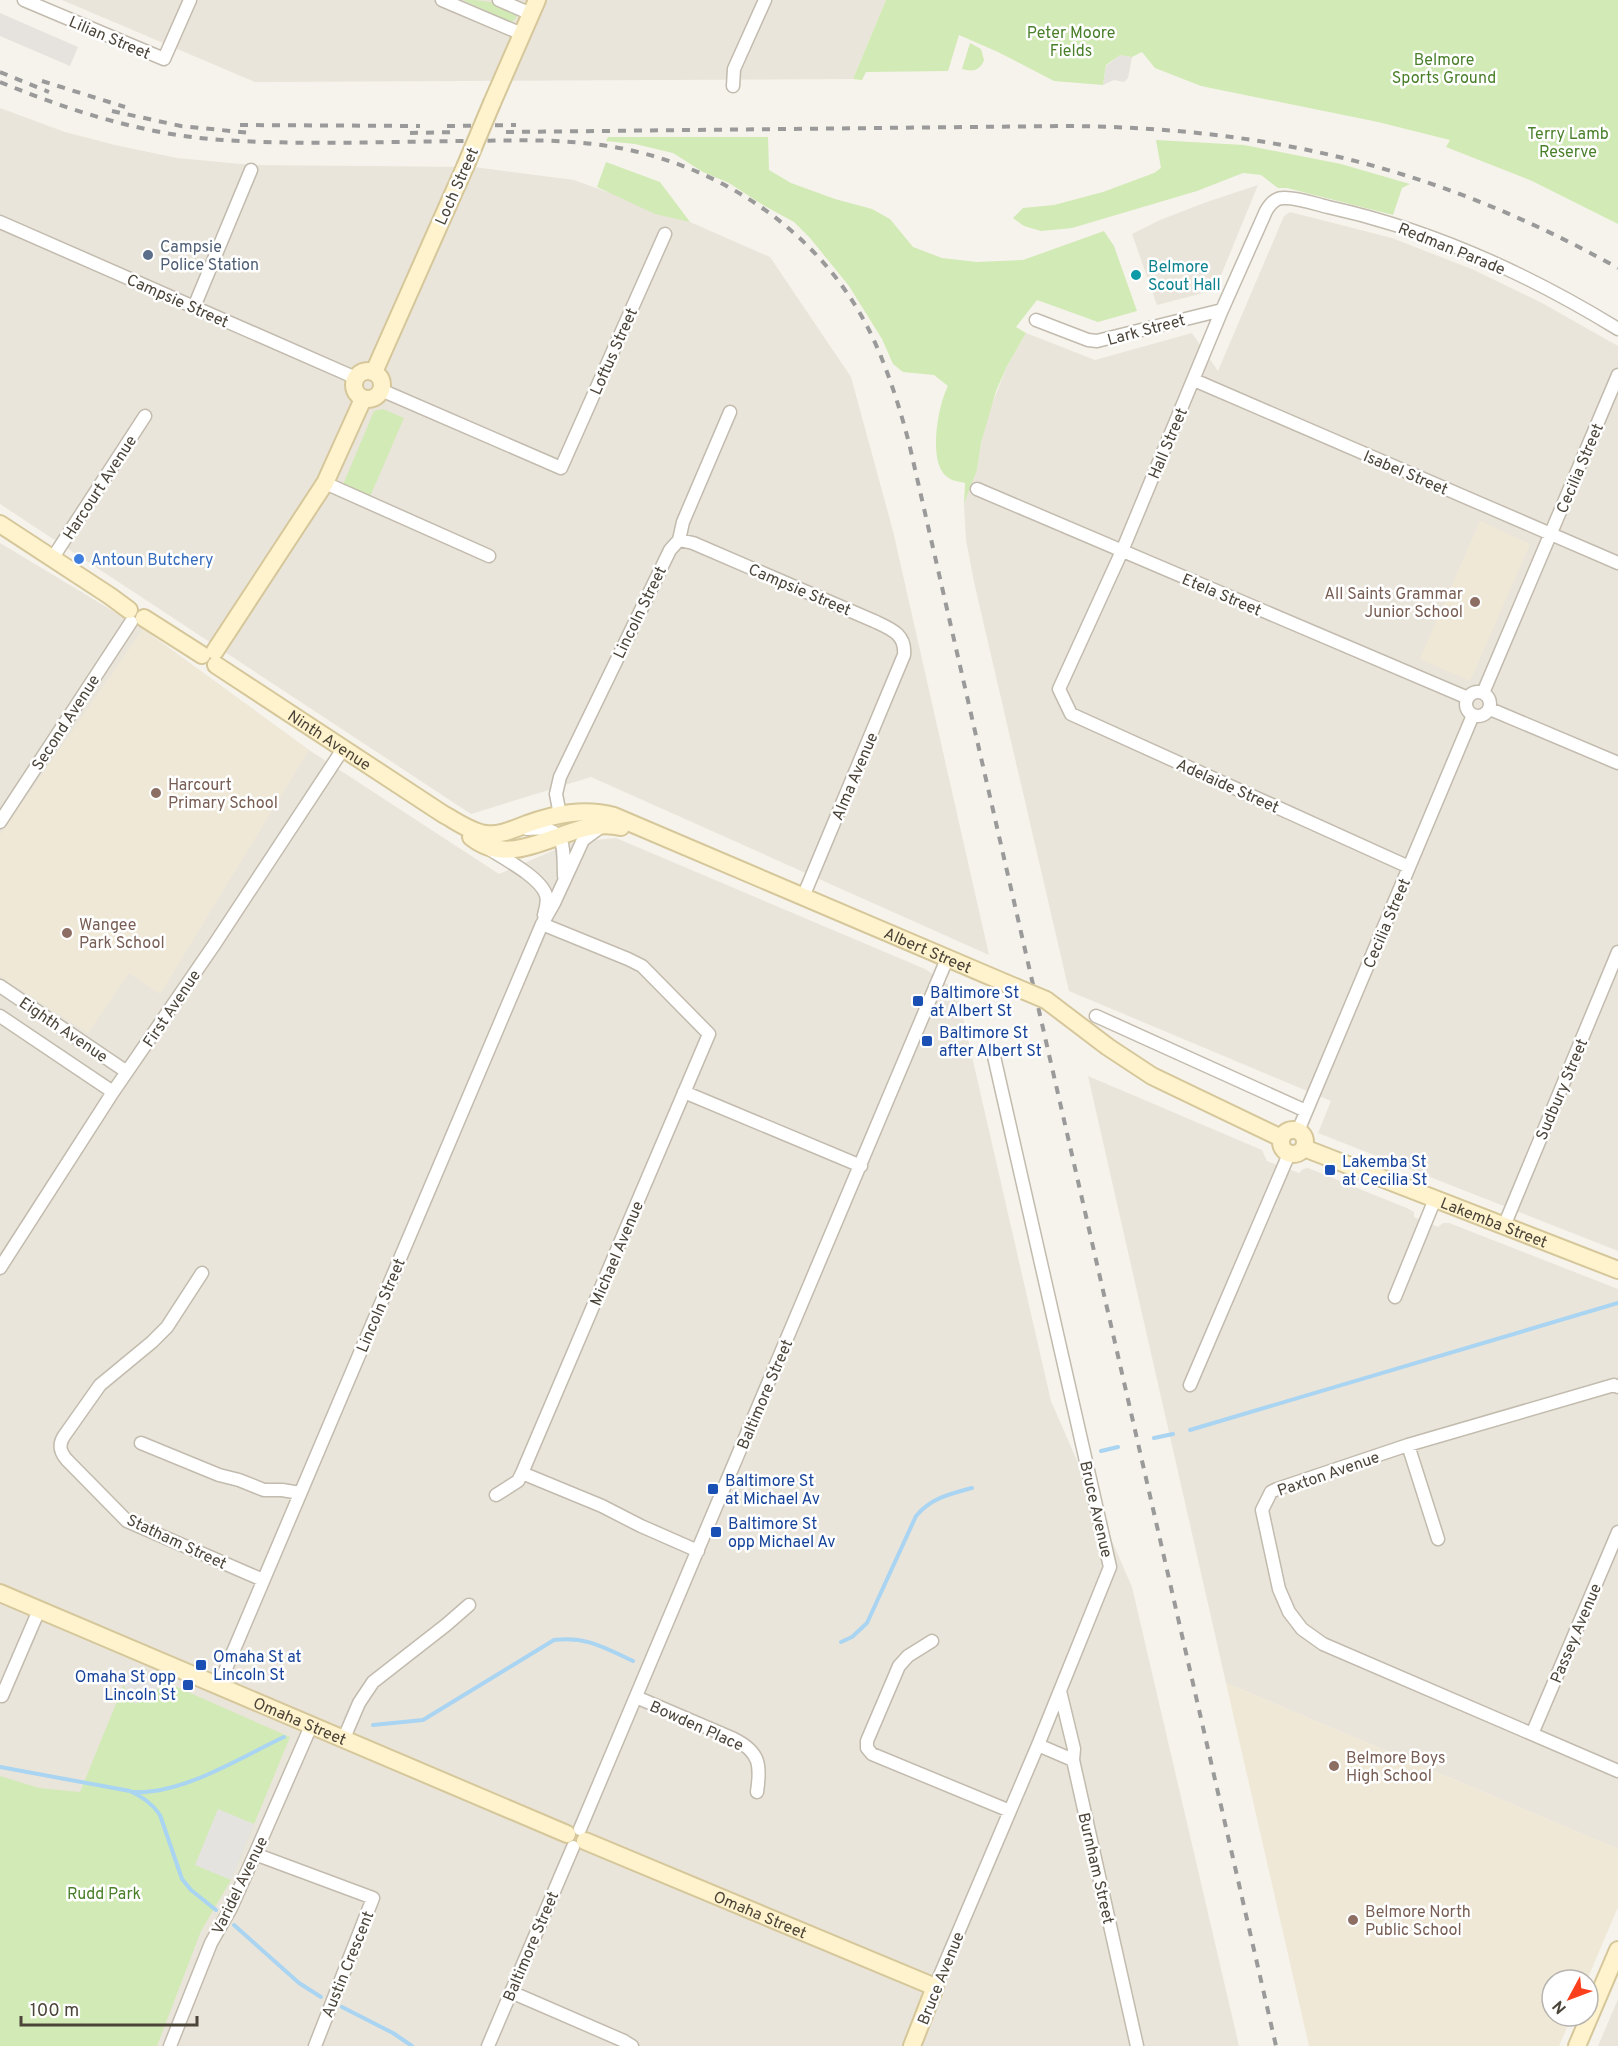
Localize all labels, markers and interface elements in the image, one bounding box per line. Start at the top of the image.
street label: Lilian Street [65,13,153,65]
park label: Peter Moore Fields [1027,24,1115,62]
park label: Belmore Sports Ground [1392,51,1496,89]
park label: Terry Lamb Reserve [1527,125,1609,163]
street label: Loch Street [432,145,484,229]
street label: Redman Parade [1395,219,1508,280]
place label: Campsie Police Station [160,238,259,276]
marker: Campsie Police Station [141,248,155,262]
place label: Belmore Scout Hall [1148,258,1221,296]
marker: Belmore Scout Hall [1129,268,1143,282]
street label: Campsie Street [123,270,231,333]
street label: Loftus Street [587,305,643,398]
street label: Lark Street [1105,311,1188,351]
street label: Hall Street [1145,405,1193,482]
street label: Cecilia Street [1553,421,1609,517]
street label: Harcourt Avenue [59,432,142,544]
street label: Isabel Street [1360,447,1450,501]
place label: Antoun Butchery [91,551,214,571]
marker: Antoun Butchery [72,552,86,566]
street label: Campsie Street [745,560,854,621]
street label: Lincoln Street [610,563,672,662]
street label: Etela Street [1178,570,1264,622]
place label: All Saints Grammar Junior School [1324,585,1463,623]
marker: All Saints Grammar Junior School [1468,595,1482,609]
street label: Second Avenue [28,672,105,775]
street label: Ninth Avenue [283,707,374,776]
street label: Alma Avenue [828,730,883,824]
street label: Adelaide Street [1173,755,1282,818]
place label: Harcourt Primary School [168,776,278,814]
marker: Harcourt Primary School [149,786,163,800]
street label: Cecilia Street [1360,876,1416,972]
place label: Wangee Park School [79,916,165,954]
street label: Albert Street [880,924,974,979]
marker: Wangee Park School [60,926,74,940]
street label: First Avenue [139,967,206,1052]
place label: Baltimore St at Albert St [930,984,1019,1022]
street label: Eighth Avenue [15,994,111,1068]
marker: Baltimore St at Albert St [911,994,925,1008]
place label: Baltimore St after Albert St [939,1024,1042,1062]
marker: Baltimore St after Albert St [920,1034,934,1048]
street label: Sudbury Street [1532,1036,1593,1144]
place label: Lakemba St at Cecilia St [1342,1153,1427,1191]
marker: Lakemba St at Cecilia St [1323,1163,1337,1177]
street label: Lakemba Street [1437,1194,1550,1254]
street label: Michael Avenue [587,1198,649,1309]
street label: Lincoln Street [353,1256,411,1356]
street label: Baltimore Street [734,1337,798,1453]
street label: Paxton Avenue [1275,1448,1382,1502]
street label: Bruce Avenue [1074,1459,1116,1560]
place label: Baltimore St at Michael Av [725,1472,820,1510]
marker: Baltimore St at Michael Av [706,1482,720,1496]
street label: Statham Street [123,1511,229,1575]
place label: Baltimore St opp Michael Av [728,1515,835,1553]
marker: Baltimore St opp Michael Av [709,1525,723,1539]
street label: Passey Avenue [1547,1581,1607,1687]
place label: Omaha St at Lincoln St [213,1648,302,1686]
marker: Omaha St at Lincoln St [194,1658,208,1672]
place label: Omaha St opp Lincoln St [75,1668,176,1706]
marker: Omaha St opp Lincoln St [181,1678,195,1692]
street label: Omaha Street [250,1694,349,1751]
street label: Bowden Place [646,1697,746,1756]
place label: Belmore Boys High School [1346,1749,1445,1787]
marker: Belmore Boys High School [1327,1759,1341,1773]
street label: Burnham Street [1073,1811,1118,1926]
street label: Varidel Avenue [208,1834,273,1938]
park label: Rudd Park [67,1885,141,1905]
street label: Omaha Street [710,1888,809,1944]
street label: Baltimore Street [500,1889,564,2005]
place label: Belmore North Public School [1365,1903,1471,1941]
street label: Austin Crescent [318,1908,379,2021]
marker: Belmore North Public School [1346,1913,1360,1927]
street label: Bruce Avenue [914,1929,970,2028]
north arrow [1540,1968,1600,2028]
scale bar [21,1989,196,2027]
text: N [1549,1996,1572,2017]
text: 100 m [30,2000,79,2023]

